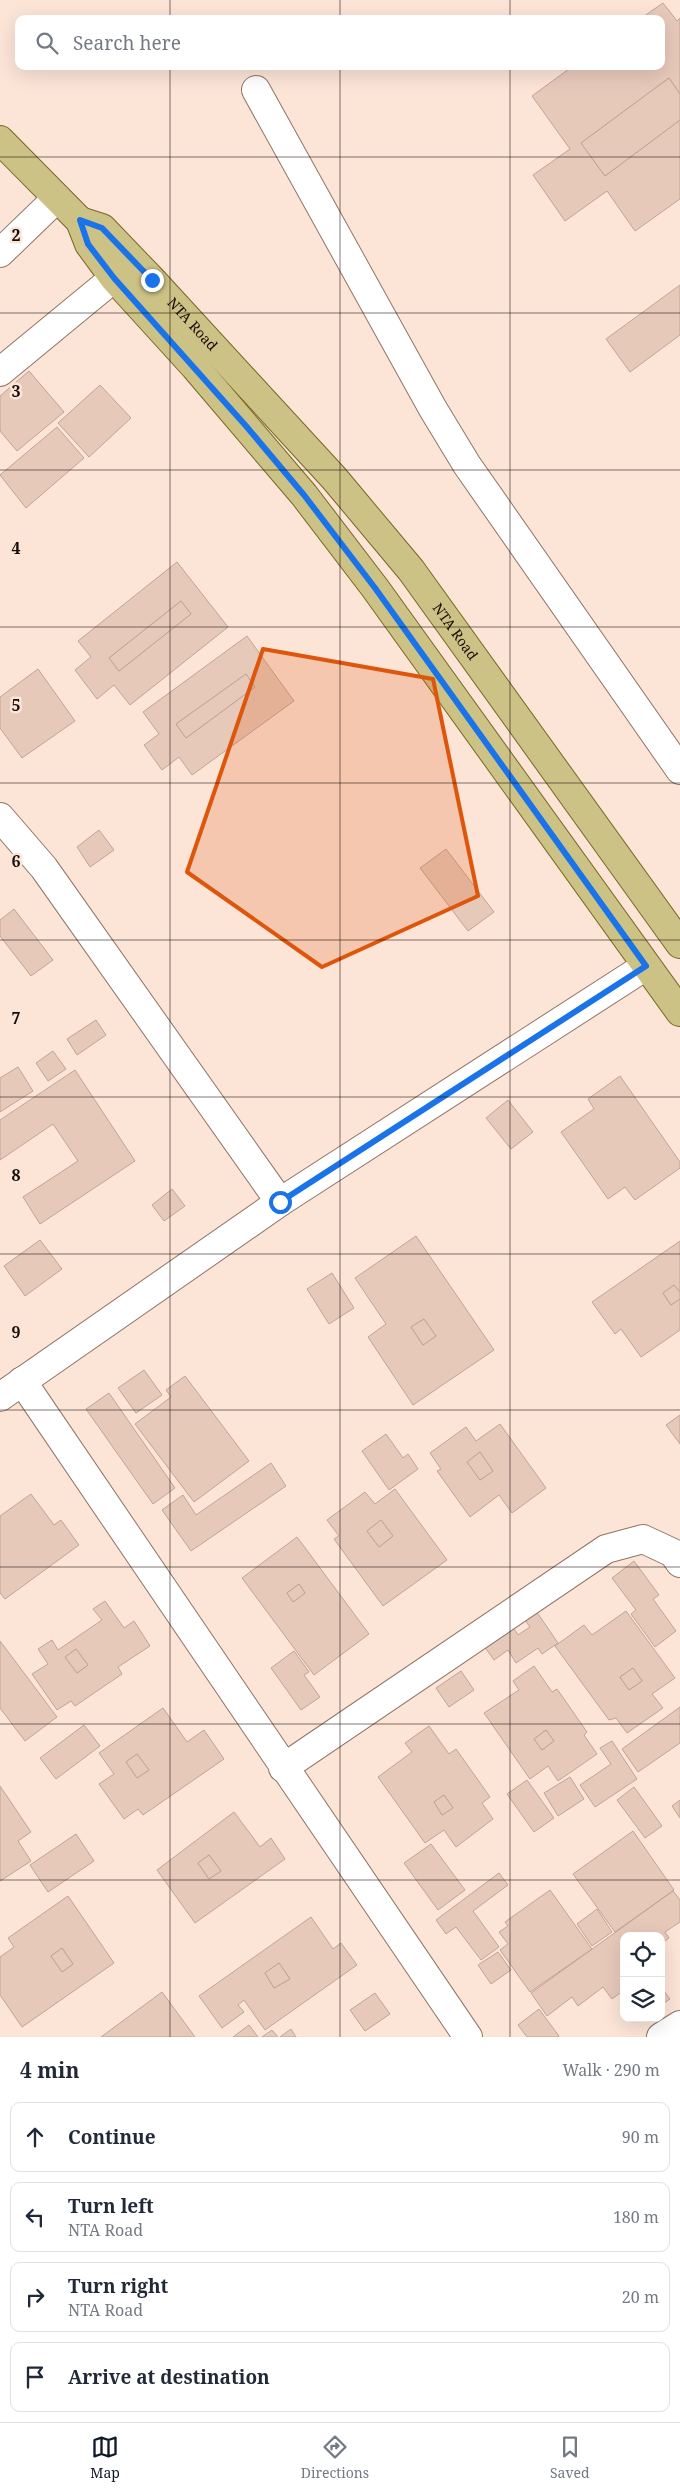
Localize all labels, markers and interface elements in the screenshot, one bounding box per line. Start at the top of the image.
search box [15,15,665,70]
icon: search [33,29,61,57]
text: Search here [73,30,181,56]
text: 2 [11,224,21,246]
route end [141,269,164,292]
street label: NTA Road [164,293,222,355]
text: 3 [11,380,21,402]
text: 4 [11,537,21,559]
street label: NTA Road [429,599,483,664]
text: 5 [11,694,21,716]
text: 6 [11,850,21,872]
text: 7 [11,1007,21,1029]
text: 8 [11,1164,21,1186]
route start [269,1191,292,1214]
text: 9 [11,1321,21,1343]
map controls [620,1932,665,2022]
button: locate [620,1932,665,1977]
button: layers [620,1977,665,2022]
text: 4 min [20,2056,79,2084]
text: Walk · 290 m [563,2059,660,2081]
icon: ahead [21,2123,49,2151]
text: Continue [68,2124,156,2150]
text: 90 m [622,2126,659,2148]
text: Turn left [68,2193,154,2219]
icon: left [21,2203,49,2231]
text: 180 m [613,2206,659,2228]
text: NTA Road [68,2219,143,2241]
text: Turn right [68,2273,168,2299]
icon: right [21,2283,49,2311]
text: 20 m [622,2286,659,2308]
text: NTA Road [68,2299,143,2321]
icon: arrive [21,2363,49,2391]
text: Arrive at destination [68,2364,270,2390]
tab: Map [90,2433,120,2482]
tab: Directions [301,2433,369,2482]
tab: Saved [550,2433,590,2482]

